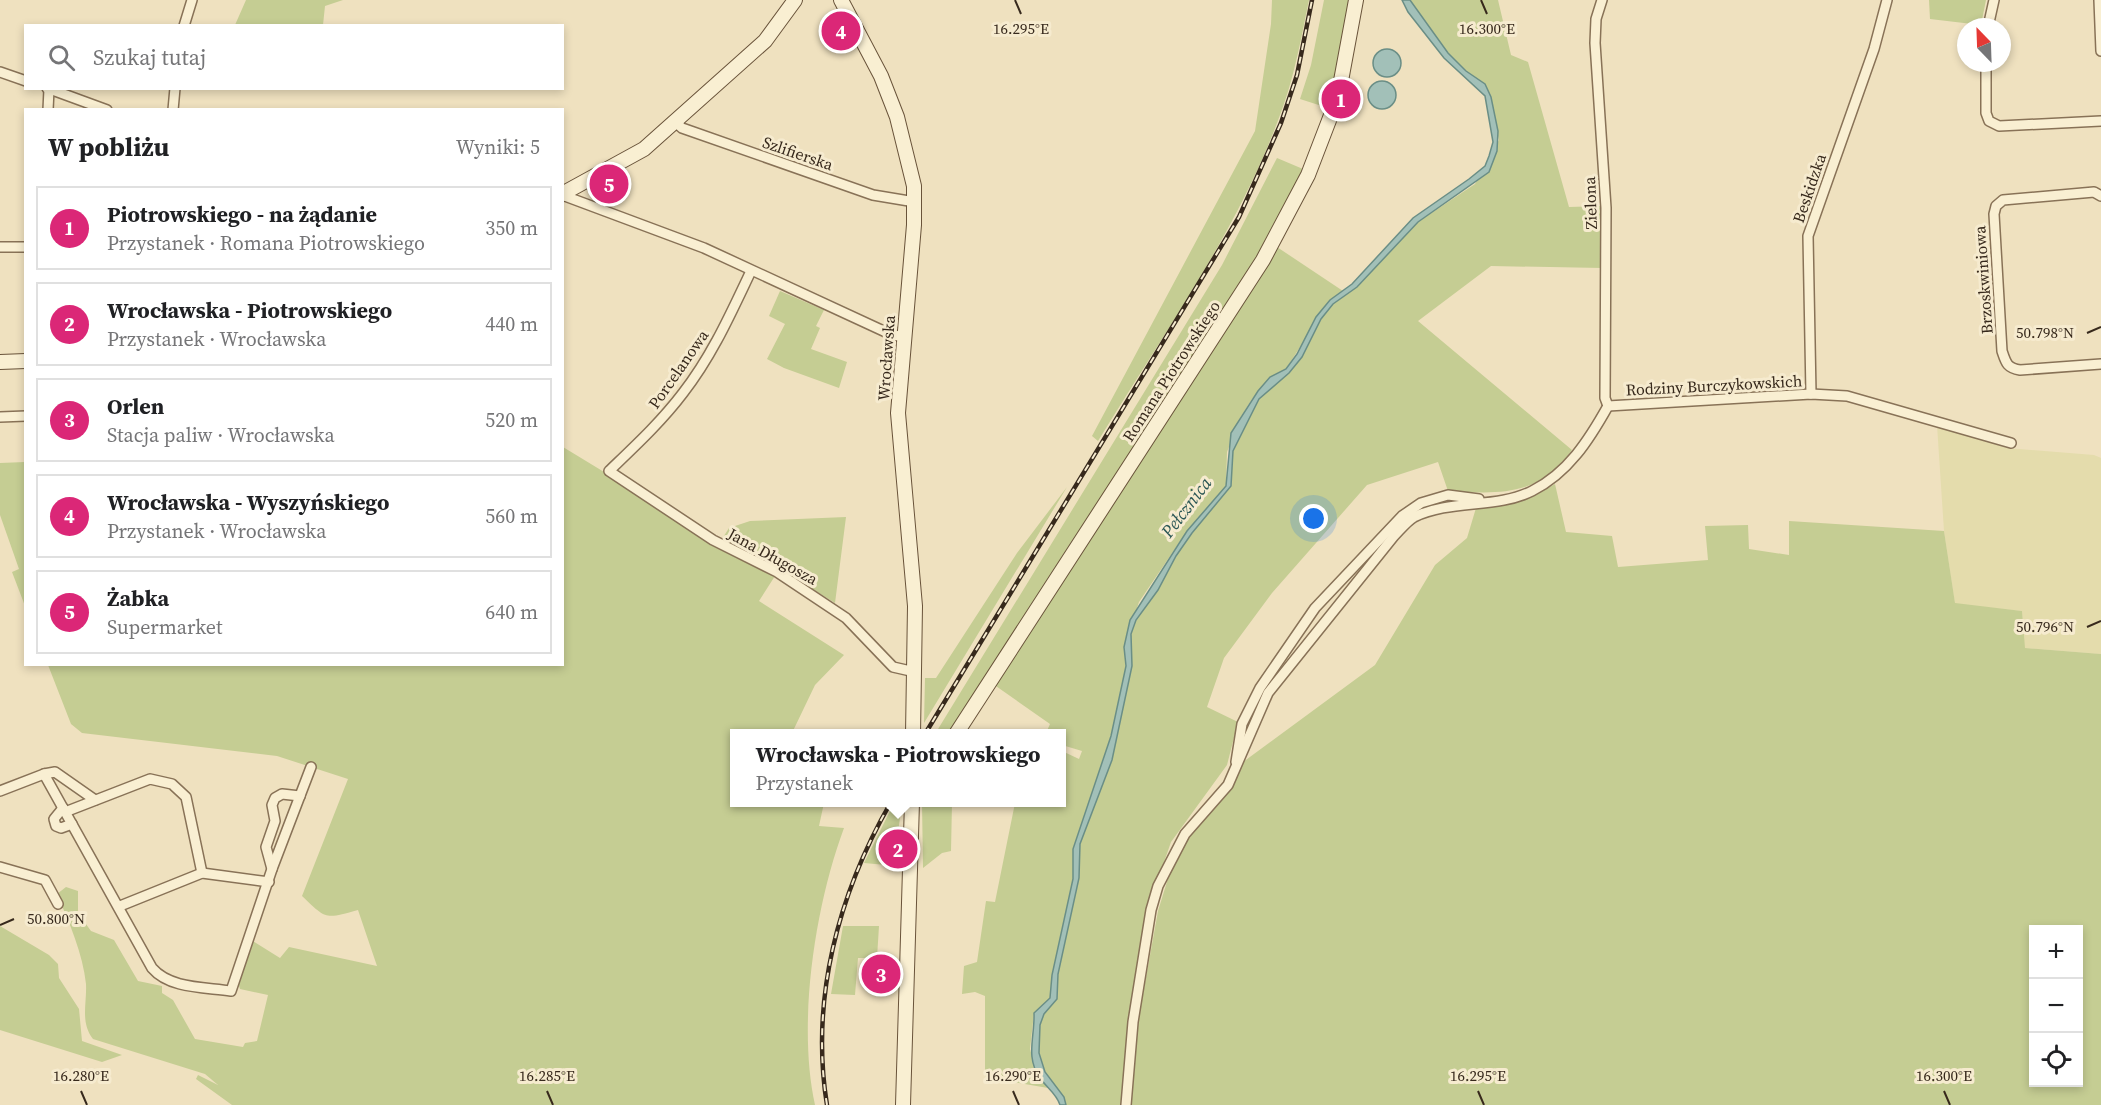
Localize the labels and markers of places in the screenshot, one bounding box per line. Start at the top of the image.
pin: 4 [822,9,860,54]
pin: 1 [1322,76,1360,122]
pin: 5 [590,162,628,207]
pin: 2 [878,826,918,872]
pin: 3 [862,952,900,996]

